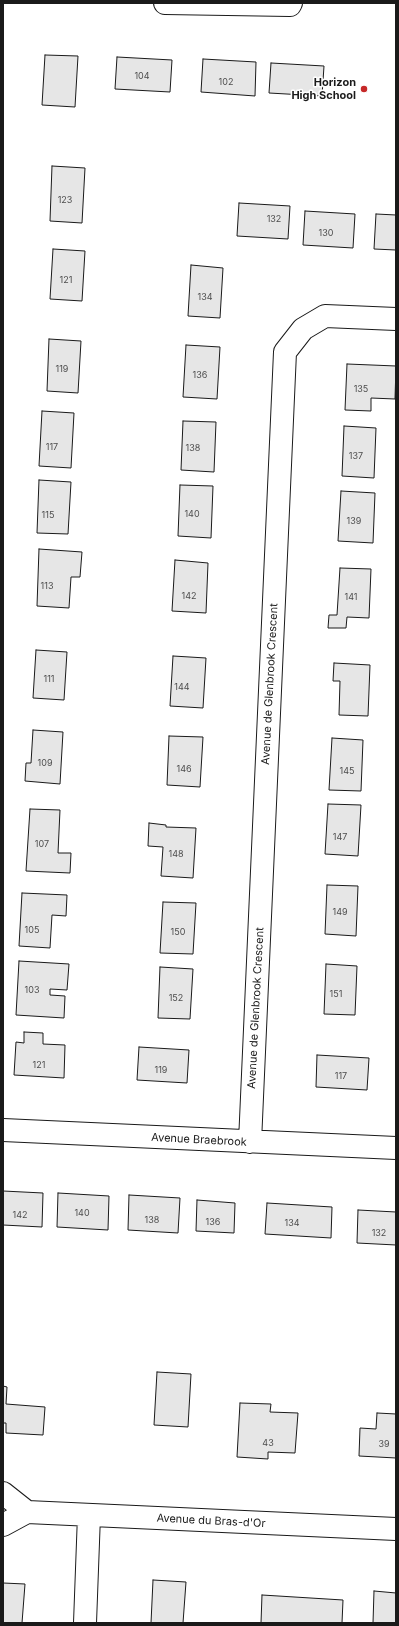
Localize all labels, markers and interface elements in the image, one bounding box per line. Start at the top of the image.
house number: 104 [134,71,150,81]
place label: Horizon High School [291,76,356,102]
house number: 102 [219,77,233,87]
marker: Horizon High School [359,84,369,94]
house number: 123 [58,195,72,205]
house number: 132 [267,214,281,224]
house number: 130 [319,228,333,238]
house number: 121 [60,275,72,285]
house number: 134 [197,292,213,302]
house number: 119 [56,364,68,374]
house number: 136 [193,370,207,380]
house number: 135 [354,384,368,394]
house number: 117 [46,442,58,452]
house number: 138 [186,443,200,453]
house number: 137 [349,451,363,461]
house number: 140 [184,509,200,519]
house number: 115 [42,510,54,520]
house number: 139 [347,516,361,526]
house number: 113 [41,581,53,591]
house number: 142 [182,591,196,601]
house number: 141 [345,592,357,602]
street label: Avenue de Glenbrook Crescent [259,603,281,765]
house number: 111 [44,674,54,684]
house number: 144 [174,682,190,692]
house number: 109 [38,758,52,768]
house number: 146 [176,764,192,774]
house number: 145 [340,766,354,776]
house number: 147 [333,832,347,842]
house number: 107 [35,839,49,849]
house number: 148 [168,849,184,859]
house number: 149 [332,907,348,917]
house number: 105 [25,925,39,935]
house number: 150 [171,927,185,937]
street label: Avenue de Glenbrook Crescent [245,927,267,1089]
house number: 103 [25,985,39,995]
house number: 151 [330,989,342,999]
house number: 152 [169,993,183,1003]
house number: 121 [33,1060,45,1070]
house number: 119 [155,1065,167,1075]
house number: 117 [335,1071,347,1081]
street label: Avenue Braebrook [151,1131,247,1149]
house number: 140 [74,1208,90,1218]
house number: 142 [13,1210,27,1220]
house number: 138 [145,1215,159,1225]
house number: 136 [206,1217,220,1227]
house number: 134 [284,1218,300,1228]
house number: 132 [372,1228,386,1238]
house number: 43 [262,1438,274,1448]
house number: 39 [378,1439,390,1449]
street label: Avenue du Bras-d'Or [156,1512,266,1530]

